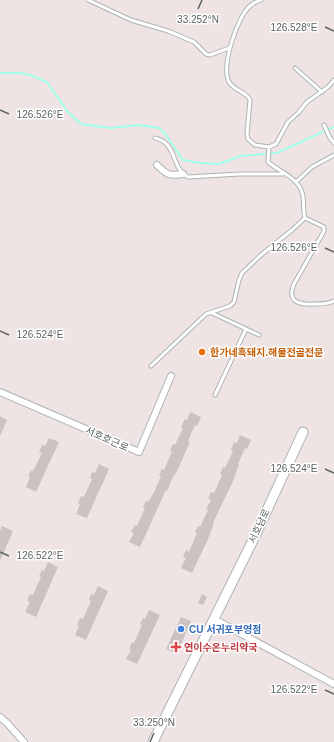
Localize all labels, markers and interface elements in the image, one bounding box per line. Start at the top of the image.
text: 33.252°N [177,14,219,25]
text: 126.528°E [271,22,318,33]
text: 126.526°E [17,109,64,120]
text: 126.526°E [271,242,318,253]
text: 126.524°E [17,329,64,340]
marker: 한가네흑돼지.해물전골전문 [197,347,207,357]
place label: 한가네흑돼지.해물전골전문 [210,347,323,358]
street label: 서호호근로 [84,425,130,453]
text: 126.524°E [271,463,318,474]
street label: 서호남로 [246,507,272,545]
text: 126.522°E [17,550,64,561]
marker: CU 서귀포부영점 [176,624,186,634]
place label: CU 서귀포부영점 [189,624,261,635]
marker: 연이수온누리약국 [171,642,181,652]
place label: 연이수온누리약국 [184,642,258,653]
text: 126.522°E [271,684,318,695]
text: 33.250°N [133,717,175,728]

